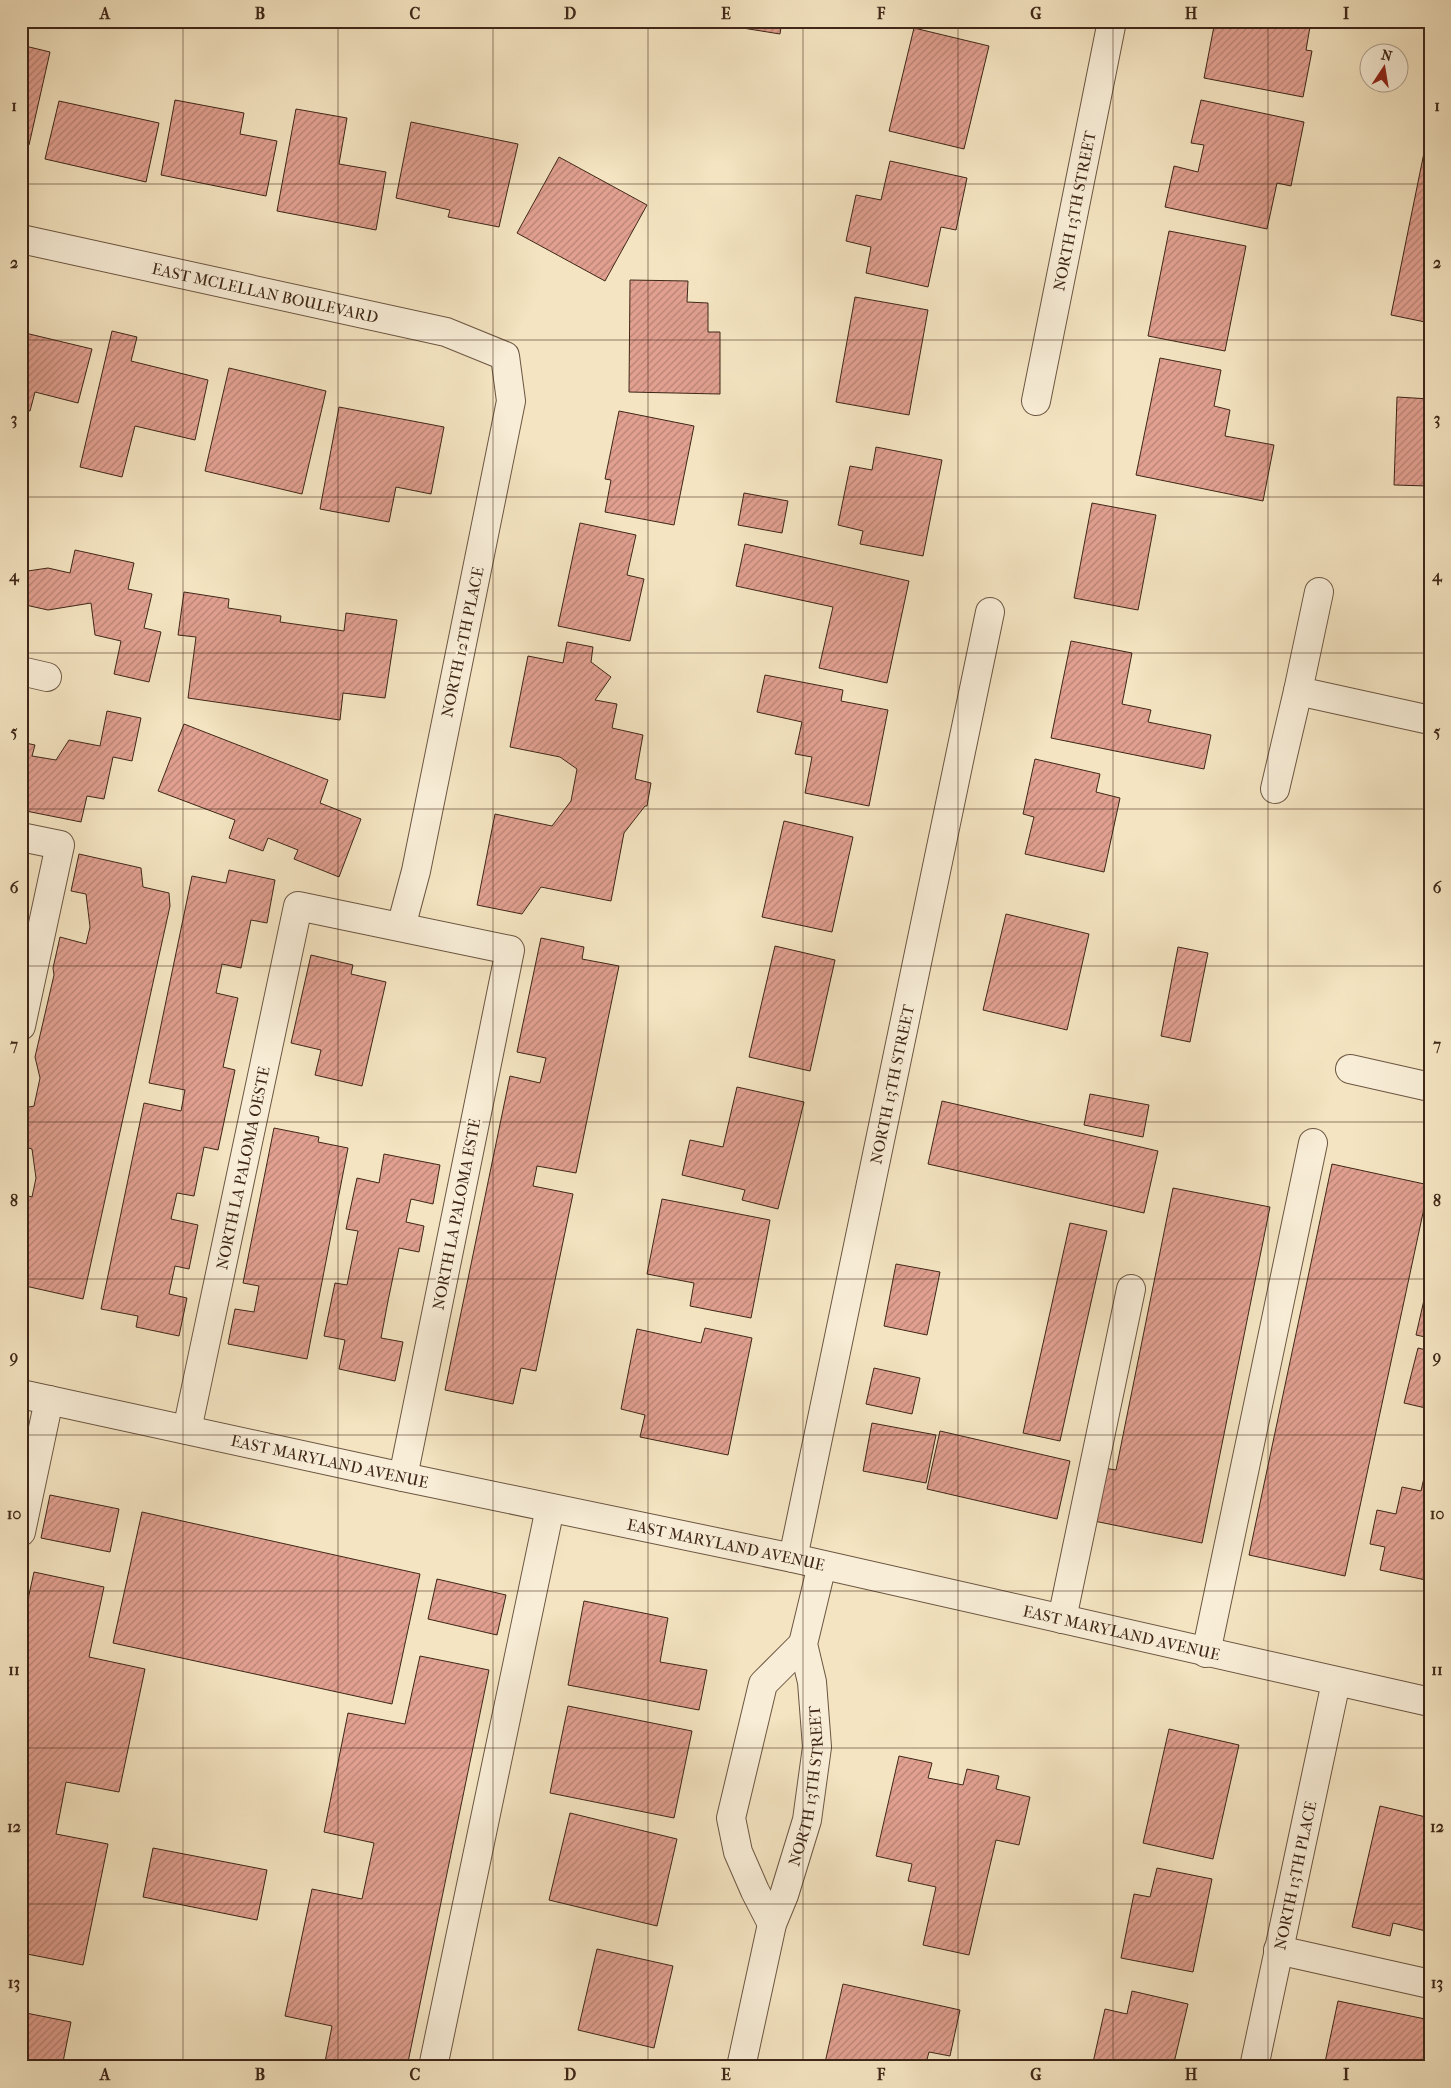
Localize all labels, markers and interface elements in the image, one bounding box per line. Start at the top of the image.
text: A [99,4,111,23]
text: B [255,4,265,23]
text: C [410,4,421,23]
text: D [564,4,576,23]
text: E [721,4,731,23]
text: F [876,4,886,23]
text: G [1030,4,1042,23]
text: H [1185,4,1198,23]
text: I [1343,4,1350,23]
north arrow [1358,42,1408,92]
text: N [1380,46,1394,65]
text: 1 [11,96,17,115]
text: 1 [1434,96,1440,115]
street label: NORTH 13TH STREET [1049,129,1100,292]
text: 2 [10,253,18,272]
text: 2 [1433,253,1441,272]
street label: EAST MCLELLAN BOULEVARD [150,259,380,327]
text: 3 [11,409,17,429]
text: 3 [1434,409,1440,429]
street label: NORTH 12TH PLACE [437,565,488,719]
text: 4 [8,566,20,586]
text: 4 [1431,566,1443,586]
text: 5 [11,722,18,741]
text: 5 [1434,722,1441,741]
text: 6 [10,878,19,897]
text: 6 [1433,878,1442,897]
street label: NORTH 13TH STREET [866,1003,918,1166]
text: 7 [9,1035,18,1054]
text: 7 [1432,1035,1441,1054]
street label: NORTH LA PALOMA OESTE [212,1064,274,1271]
street label: NORTH LA PALOMA ESTE [429,1117,484,1311]
text: 8 [10,1191,18,1210]
text: 8 [1433,1191,1441,1210]
text: 9 [9,1347,18,1367]
text: 9 [1432,1347,1441,1367]
street label: EAST MARYLAND AVENUE [229,1431,430,1492]
text: 10 [7,1504,21,1523]
text: 10 [1430,1504,1444,1523]
street label: EAST MARYLAND AVENUE [626,1515,827,1575]
street label: EAST MARYLAND AVENUE [1021,1601,1222,1664]
text: 11 [8,1660,20,1679]
text: 11 [1431,1660,1443,1679]
street label: NORTH 13TH STREET [784,1705,827,1868]
street label: NORTH 13TH PLACE [1270,1799,1320,1952]
text: 12 [7,1817,21,1836]
text: 12 [1430,1817,1444,1836]
text: 13 [8,1973,20,1993]
text: 13 [1431,1973,1443,1993]
text: A [99,2065,111,2084]
text: B [255,2065,265,2084]
text: C [410,2065,421,2084]
text: D [564,2065,576,2084]
text: E [721,2065,731,2084]
text: F [876,2065,886,2084]
text: G [1030,2065,1042,2084]
text: H [1185,2065,1198,2084]
text: I [1343,2065,1350,2084]

